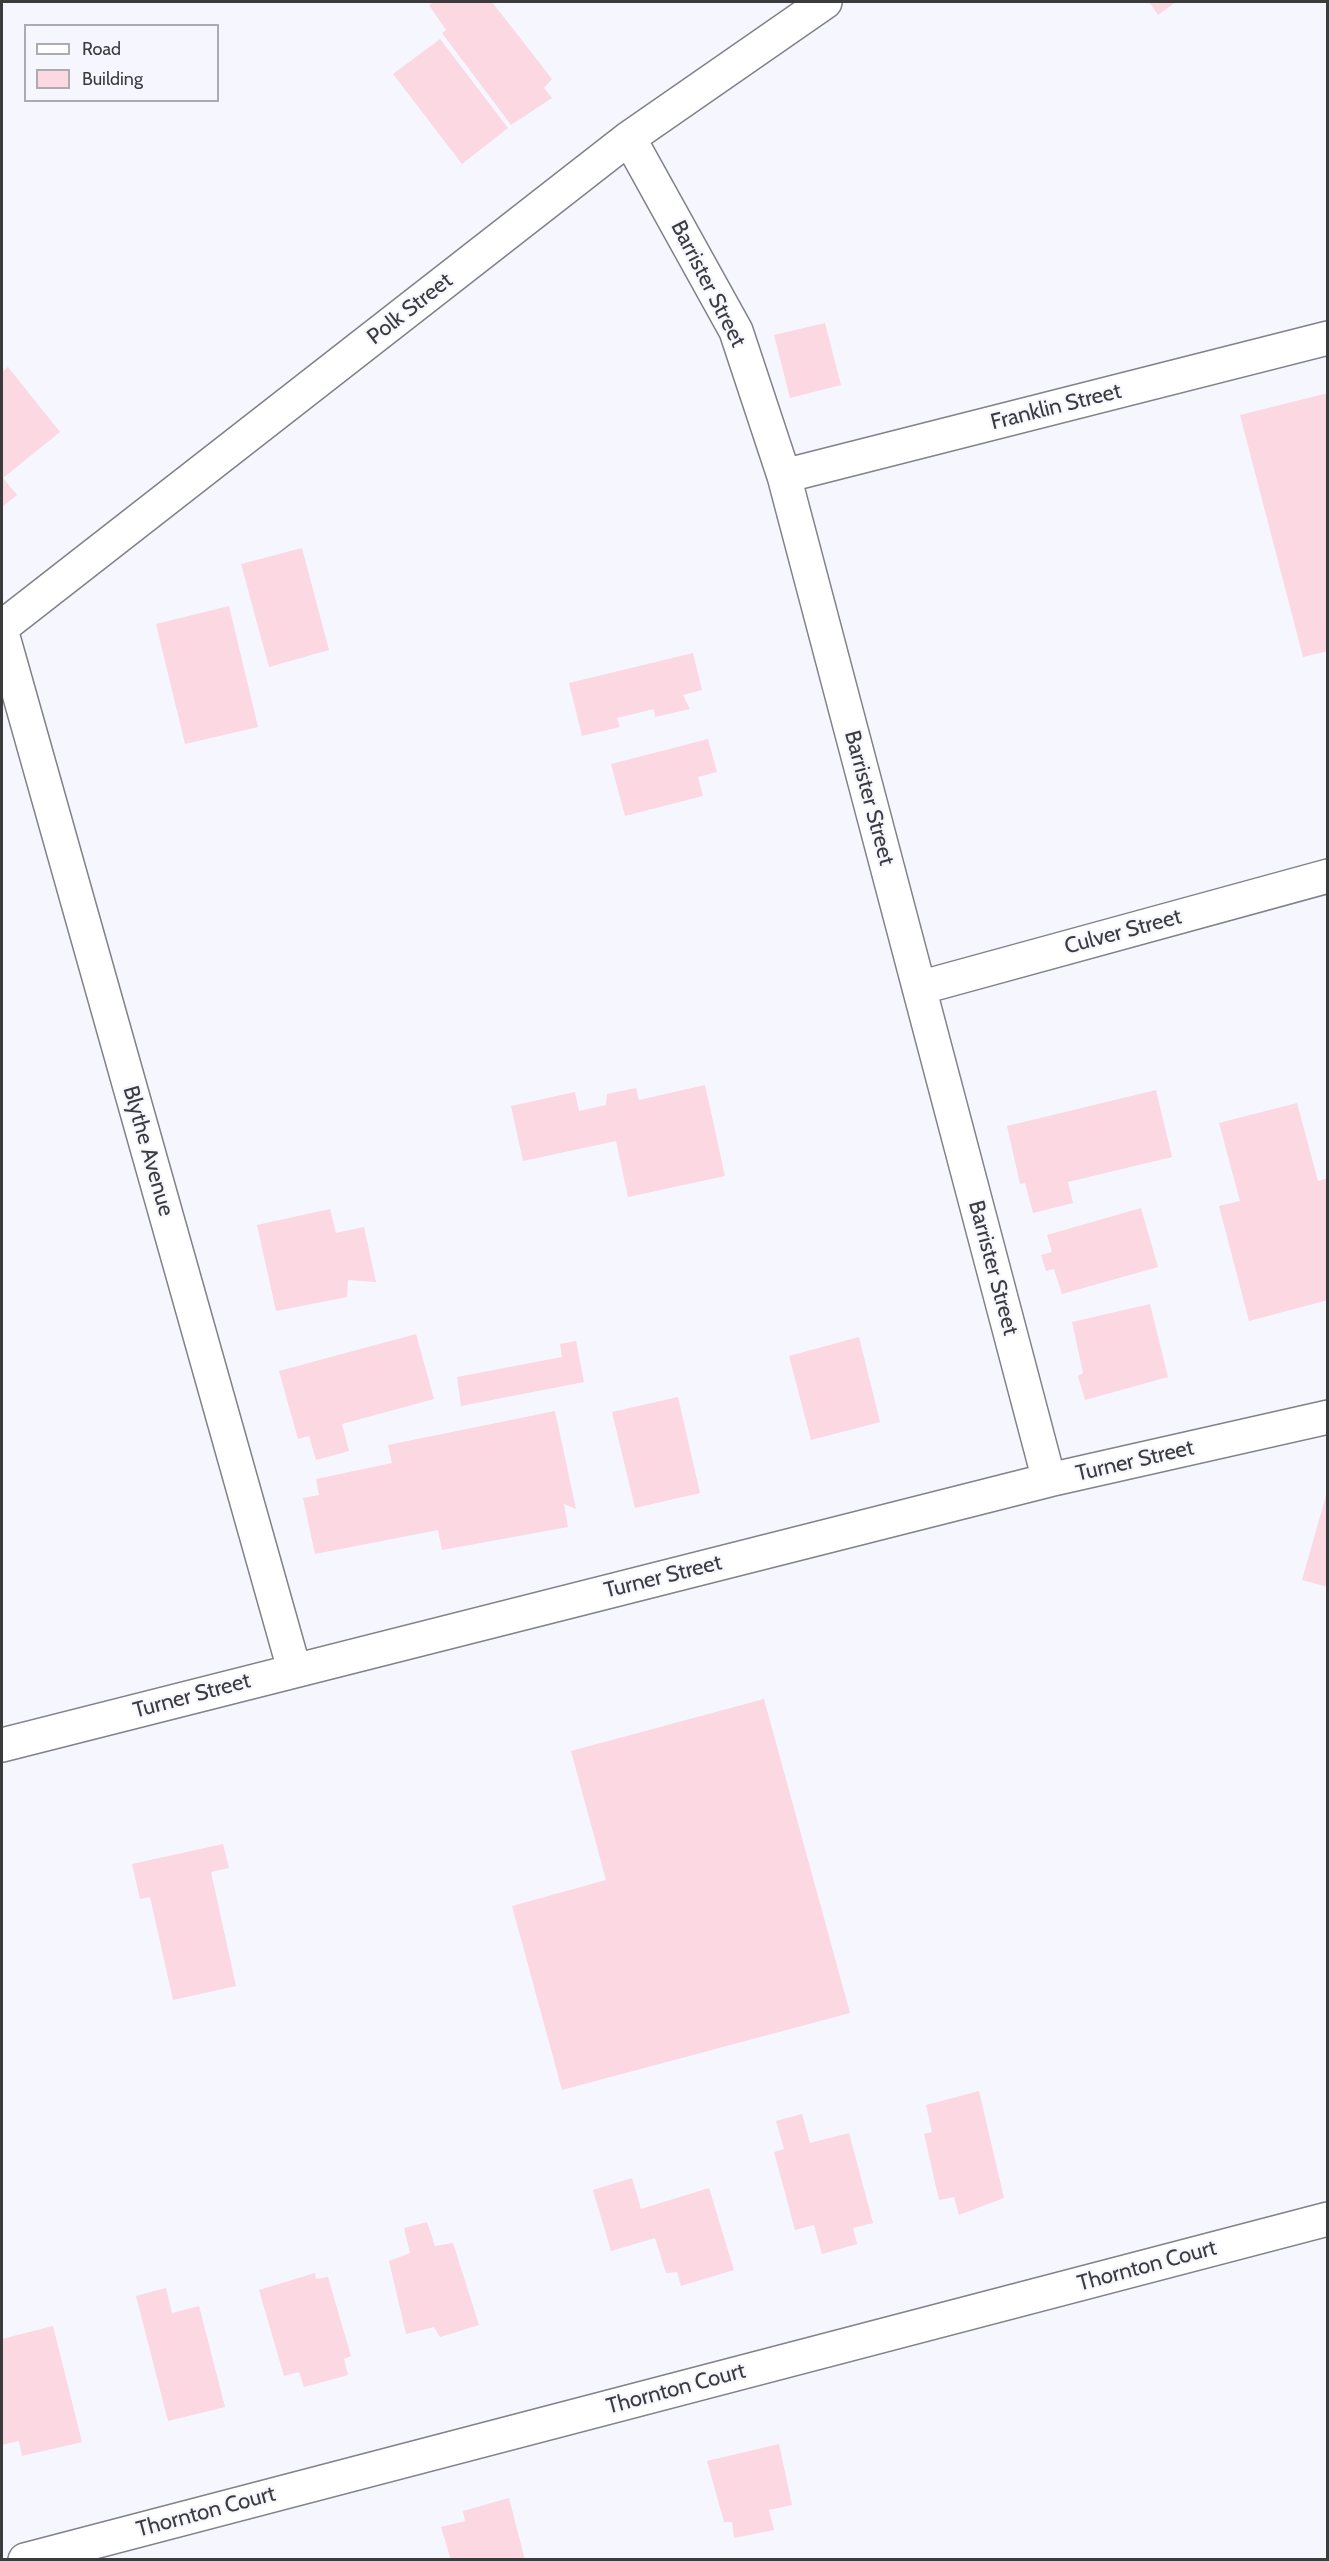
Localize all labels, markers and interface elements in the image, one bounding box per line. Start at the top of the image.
legend [24,24,219,102]
text: Road [82,38,121,60]
text: Building [82,68,143,90]
street label: Barrister Street [665,216,751,352]
street label: Polk Street [362,268,458,350]
street label: Franklin Street [988,378,1124,436]
street label: Barrister Street [838,728,900,868]
street label: Culver Street [1062,904,1184,960]
street label: Blythe Avenue [117,1083,179,1219]
street label: Barrister Street [962,1198,1024,1338]
street label: Turner Street [1073,1435,1197,1487]
street label: Turner Street [601,1550,725,1604]
street label: Turner Street [130,1668,254,1724]
street label: Thornton Court [1075,2235,1219,2297]
street label: Thornton Court [604,2358,748,2420]
street label: Thornton Court [134,2481,278,2543]

